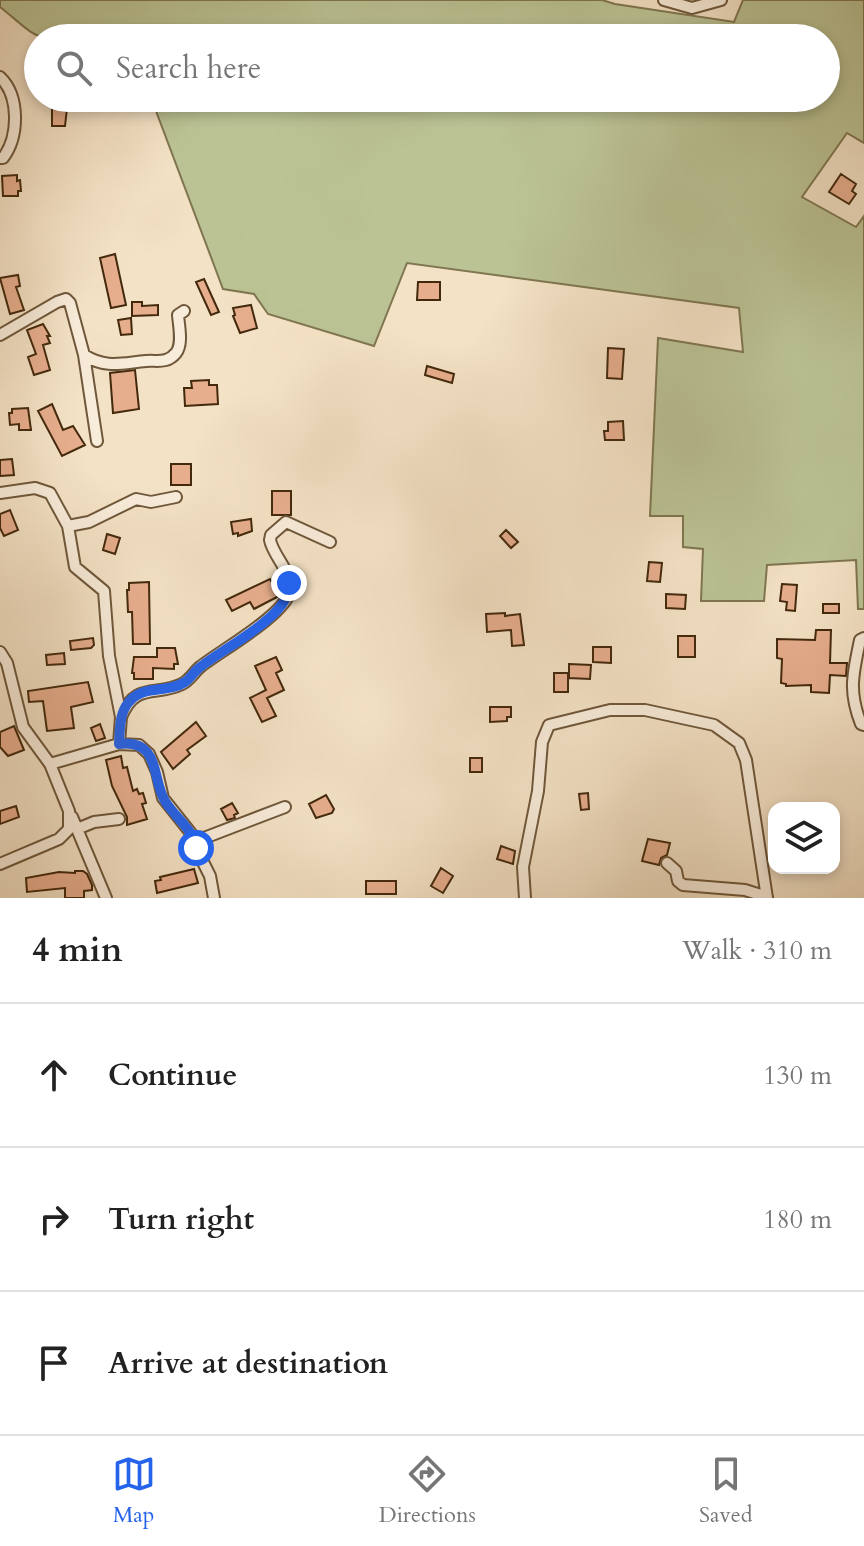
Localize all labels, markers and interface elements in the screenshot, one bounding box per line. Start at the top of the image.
search box [24,24,840,112]
icon: search [52,46,96,90]
text: Search here [116,48,261,89]
route end [271,565,307,601]
map controls [768,802,840,874]
button: layers [768,802,840,874]
route start [178,830,214,866]
text: 4 min [32,927,123,973]
text: Walk · 310 m [682,933,832,968]
icon: ahead [32,1053,76,1097]
text: Continue [108,1055,237,1096]
text: 130 m [763,1058,832,1093]
icon: right [32,1197,76,1241]
text: Turn right [108,1199,254,1240]
text: 180 m [763,1202,832,1237]
icon: arrive [32,1341,76,1385]
text: Arrive at destination [108,1343,388,1384]
tab: Map [112,1452,156,1530]
tab: Directions [379,1452,476,1530]
tab: Saved [699,1452,752,1530]

